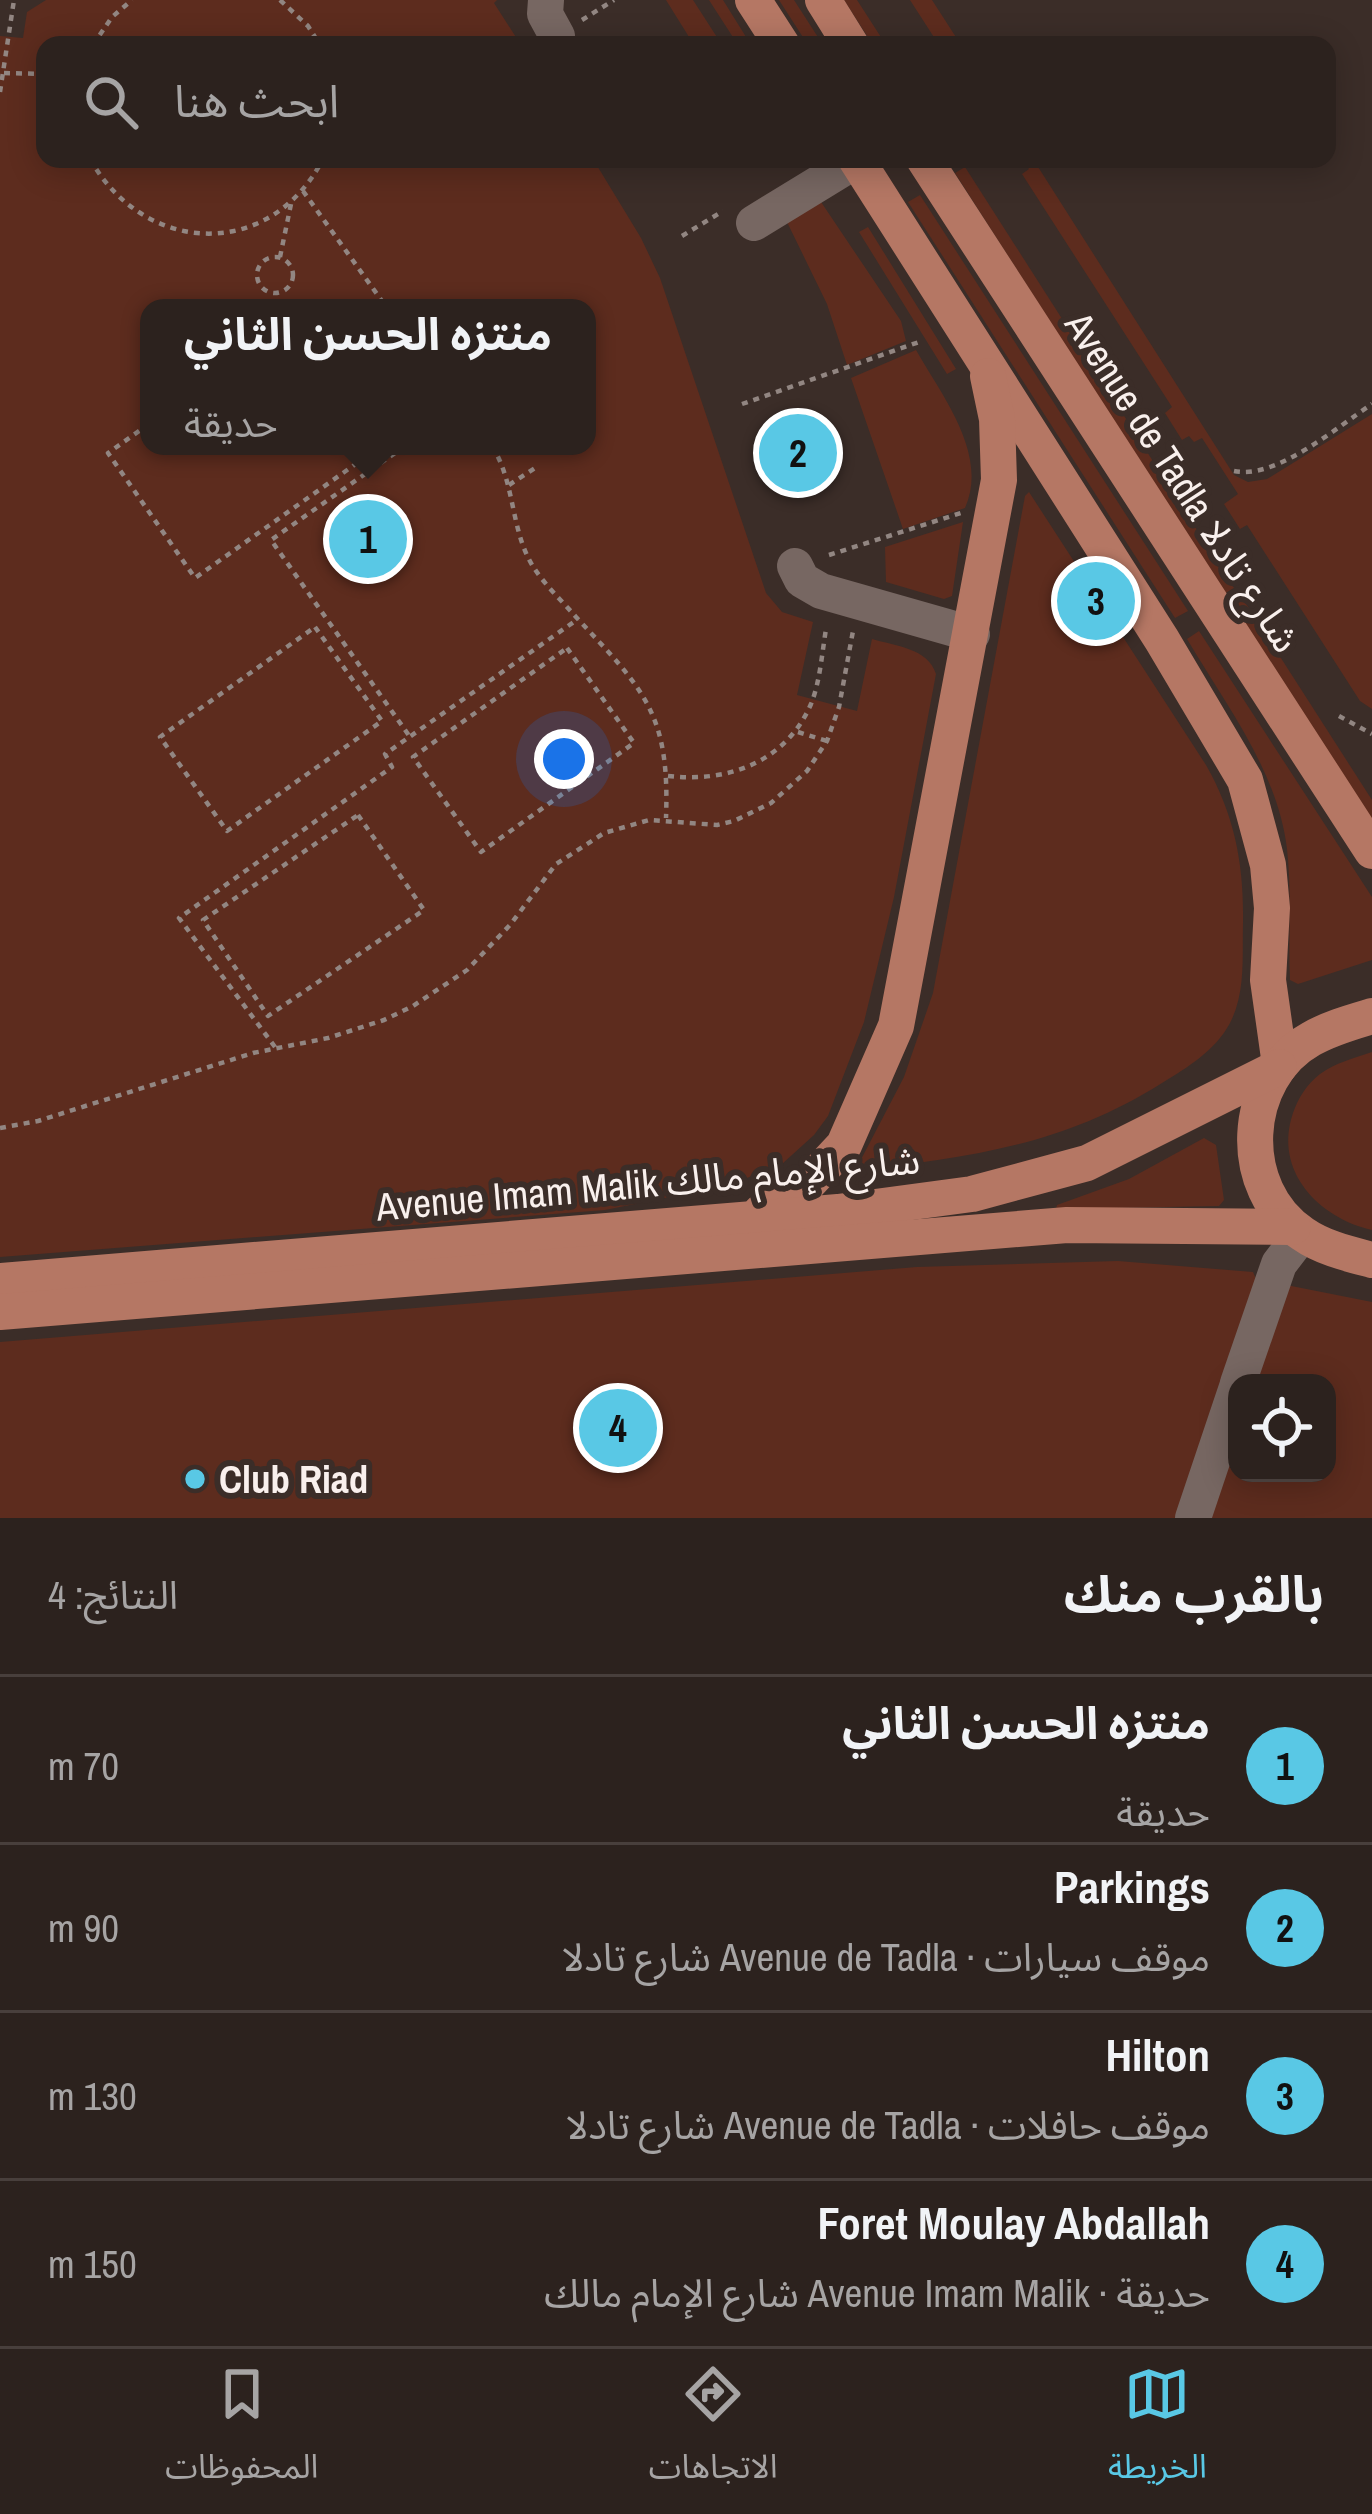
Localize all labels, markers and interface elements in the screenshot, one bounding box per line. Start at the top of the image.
search box [36,36,1336,168]
icon: search [78,69,144,135]
text: ابحث هنا [174,70,339,131]
popup [140,299,596,455]
street label: Avenue de Tadla شارع تادلا [1050,301,1313,664]
text: منتزه الحسن الثاني [184,303,552,364]
text: حديقة [184,397,278,449]
pin: 2 [759,408,837,498]
pin: 1 [329,494,407,584]
pin: 3 [1057,556,1135,646]
your location [534,729,594,789]
street label: Avenue Imam Malik شارع الإمام مالك [373,1133,922,1237]
map controls [1228,1374,1336,1482]
button: locate [1228,1374,1336,1482]
pin: 4 [579,1383,657,1473]
place label: Club Riad [219,1453,368,1505]
marker: Club Riad [182,1466,208,1492]
text: بالقرب منك [1064,1559,1324,1628]
text: النتائج: 4 [48,1569,178,1621]
text: منتزه الحسن الثاني [842,1692,1210,1753]
text: 70 m [48,1740,119,1792]
text: 1 [1276,1740,1294,1792]
text: حديقة [1116,1786,1210,1838]
text: Parkings [1054,1856,1210,1917]
text: 90 m [48,1902,119,1954]
text: 2 [1276,1902,1294,1954]
text: موقف سيارات · Avenue de Tadla شارع تادلا [562,1931,1210,1983]
text: Hilton [1105,2024,1210,2085]
text: 130 m [48,2070,137,2122]
text: 3 [1276,2070,1294,2122]
text: موقف حافلات · Avenue de Tadla شارع تادلا [566,2099,1210,2151]
text: Foret Moulay Abdallah [817,2192,1210,2253]
text: 150 m [48,2238,137,2290]
text: 4 [1276,2238,1294,2290]
text: حديقة · Avenue Imam Malik شارع الإمام مالك [544,2267,1210,2319]
tab: المحفوظات [165,2361,318,2502]
tab: الاتجاهات [649,2361,778,2502]
tab: الخريطة [1108,2361,1207,2502]

